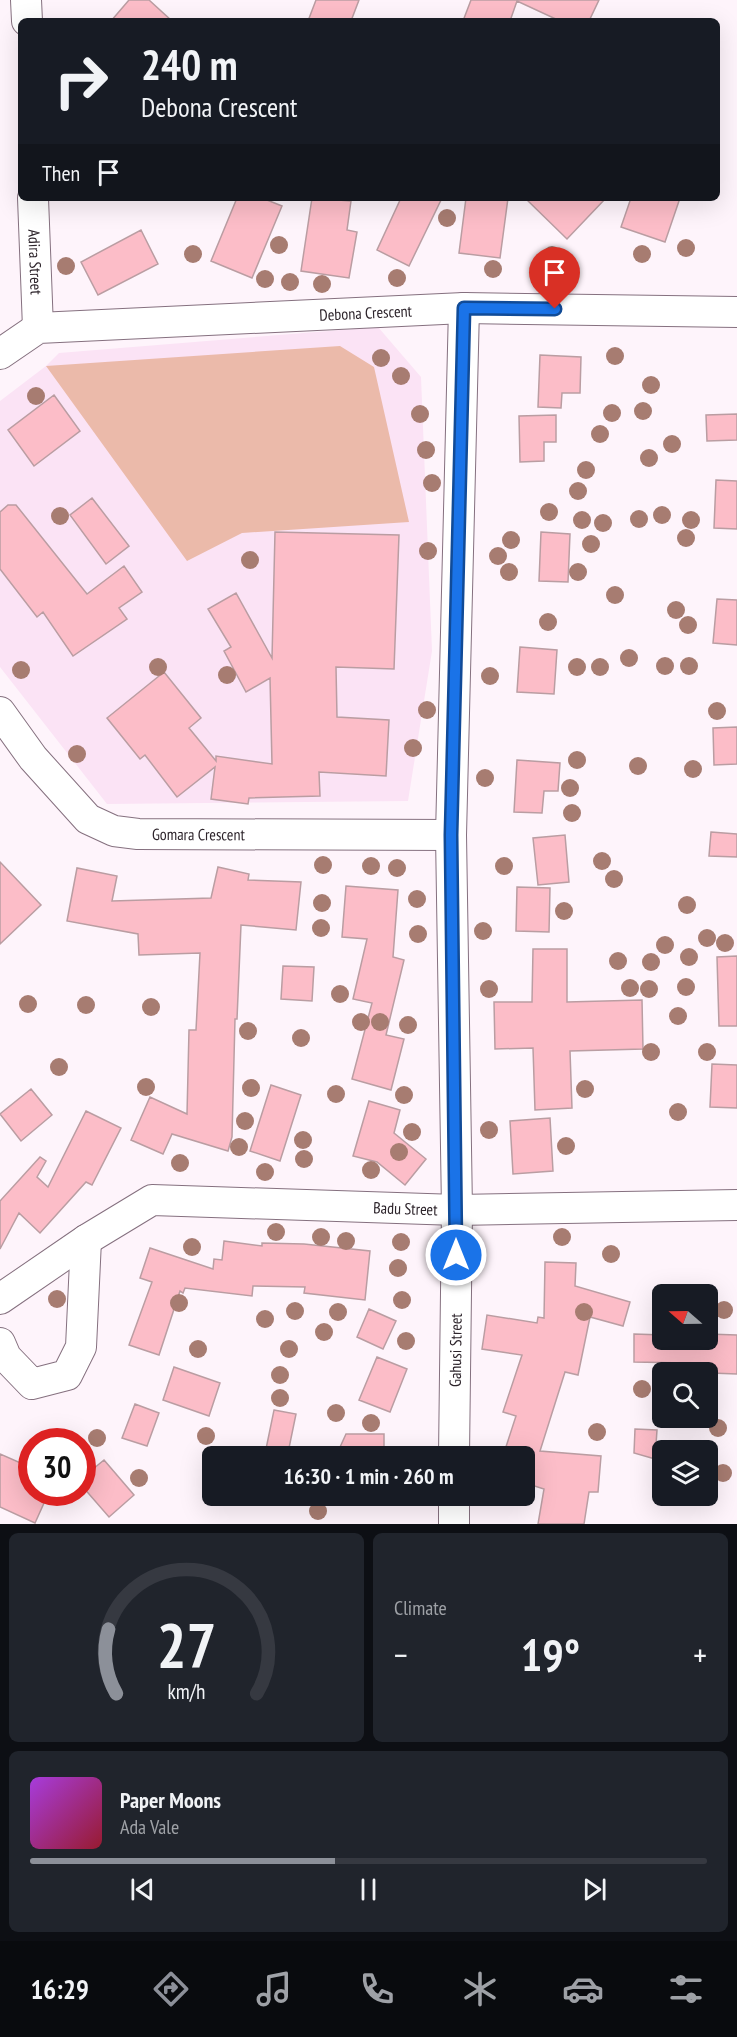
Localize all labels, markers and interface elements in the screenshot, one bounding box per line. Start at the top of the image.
text: 240 m [141,37,238,92]
icon: right [42,42,120,120]
text: Debona Crescent [141,90,297,124]
icon: arrive [92,156,125,189]
text: Then [42,159,80,187]
street label: Adira Street [24,229,47,296]
pin [529,247,580,309]
icon: arrive [538,256,571,289]
street label: Debona Crescent [319,300,413,325]
street label: Gomara Crescent [152,824,245,844]
street label: Badu Street [373,1197,439,1219]
position arrow [424,1223,488,1287]
north arrow [652,1284,718,1350]
map controls [652,1284,718,1506]
street label: Gahusi Street [445,1312,466,1387]
button: search [652,1362,718,1428]
speed limit sign: 30 [18,1428,96,1506]
button: layers [652,1440,718,1506]
text: 16:30 · 1 min · 260 m [283,1462,454,1490]
text: Climate [394,1595,447,1621]
text: 27 [157,1604,216,1685]
text: 19° [521,1625,580,1683]
text: − [394,1633,408,1676]
text: + [693,1633,707,1676]
text: km/h [167,1678,206,1706]
text: Paper Moons [120,1786,221,1814]
text: Ada Vale [120,1814,179,1840]
icon: previous [126,1873,159,1906]
icon: pause [352,1873,385,1906]
icon: next [578,1873,611,1906]
icon: directions [150,1968,192,2010]
icon: music [253,1968,295,2010]
icon: phone [356,1968,398,2010]
icon: climate [459,1968,501,2010]
icon: car [562,1968,604,2010]
icon: filters [665,1968,707,2010]
text: 16:29 [30,1972,89,2006]

